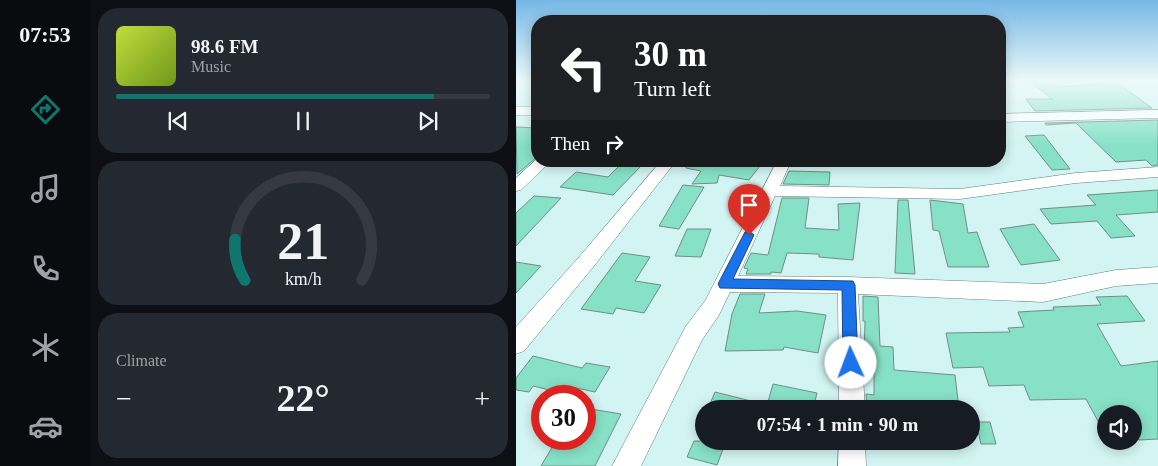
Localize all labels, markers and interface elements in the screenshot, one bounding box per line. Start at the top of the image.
text: 07:53 [19,22,71,47]
icon: left [551,35,616,100]
text: 30 m [634,35,707,74]
text: 98.6 FM [191,36,259,57]
text: Music [191,58,231,75]
text: Turn left [634,76,711,101]
icon: directions [28,92,63,127]
icon: previous [164,107,192,135]
icon: pause [289,107,317,135]
icon: next [414,107,442,135]
icon: right [600,130,628,158]
text: Then [551,133,590,154]
icon: music [28,171,63,206]
pin [728,184,770,235]
icon: arrive [735,191,763,219]
text: 21 [277,213,329,270]
icon: phone [28,251,63,286]
text: km/h [285,269,321,289]
icon: climate [28,330,63,365]
position arrow [824,336,876,388]
text: Climate [116,352,167,369]
text: 22° [276,377,330,419]
text: − [116,383,132,414]
text: + [474,383,490,414]
speed limit sign: 30 [531,385,596,450]
map controls [1097,405,1142,450]
button: sound [1097,405,1142,450]
icon: car [28,409,63,444]
text: 07:54 · 1 min · 90 m [757,414,918,435]

